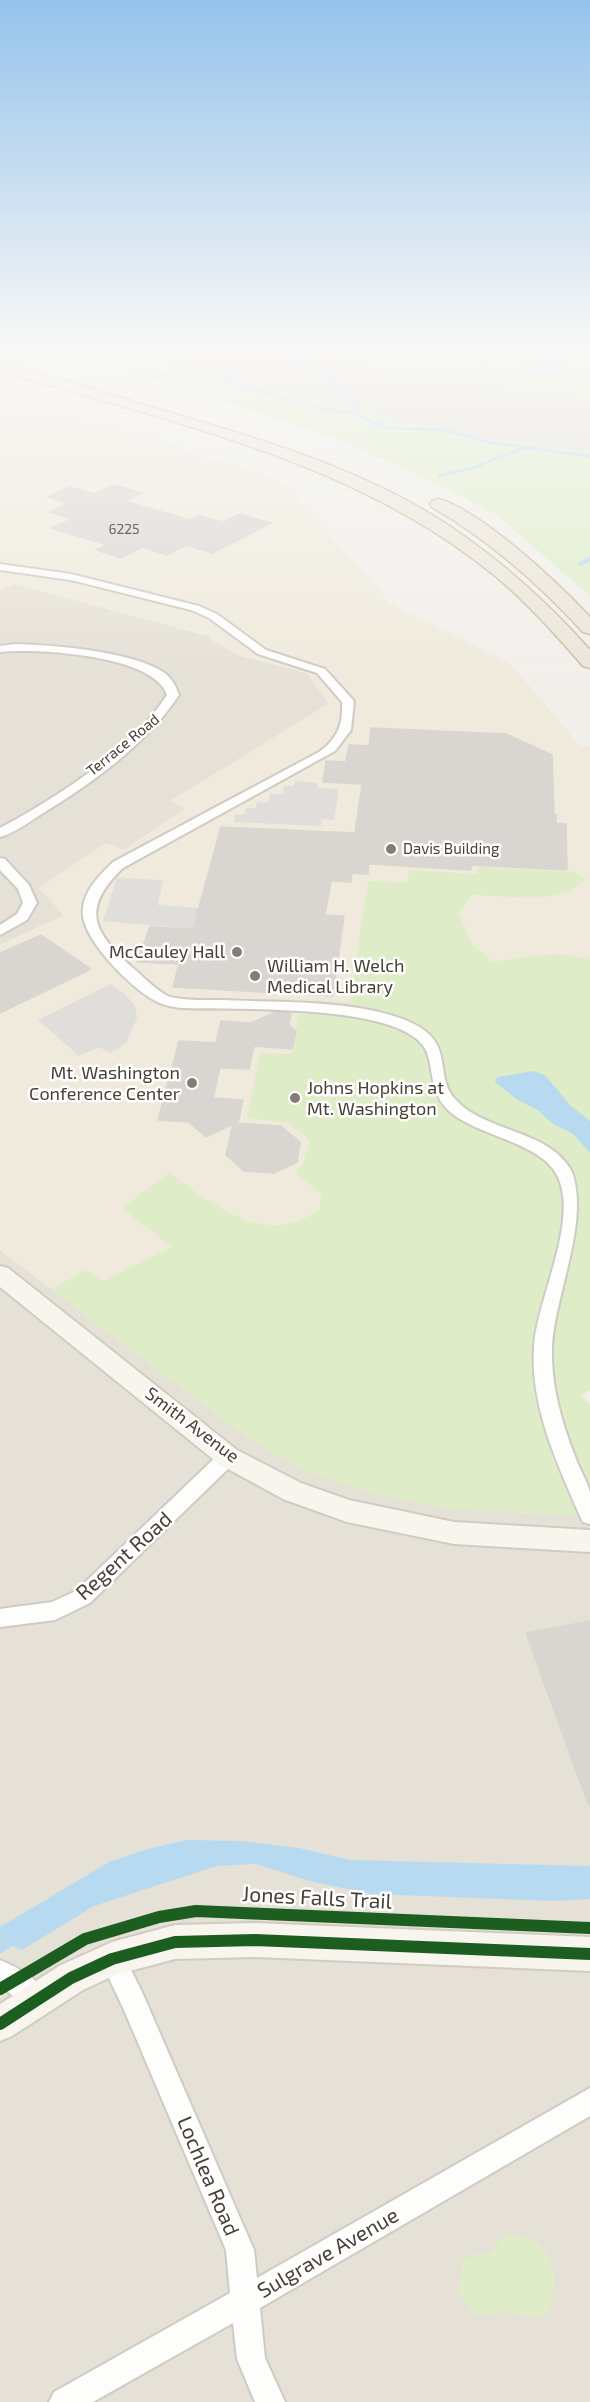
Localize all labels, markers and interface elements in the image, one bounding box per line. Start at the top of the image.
house number: 6225 [108,521,140,537]
street label: Terrace Road [83,710,163,780]
place label: Davis Building [403,840,499,858]
marker: Davis Building [384,842,398,856]
place label: McCauley Hall [109,941,225,963]
marker: McCauley Hall [230,945,244,959]
place label: William H. Welch Medical Library [267,955,405,998]
marker: William H. Welch Medical Library [248,969,262,983]
place label: Mt. Washington Conference Center [29,1062,180,1104]
marker: Mt. Washington Conference Center [185,1076,199,1090]
place label: Johns Hopkins at Mt. Washington [307,1077,444,1120]
marker: Johns Hopkins at Mt. Washington [288,1091,302,1105]
street label: Smith Avenue [141,1383,243,1467]
street label: Regent Road [71,1506,177,1606]
street label: Jones Falls Trail [242,1881,392,1915]
street label: Lochlea Road [172,2113,244,2239]
street label: Sulgrave Avenue [253,2202,403,2304]

